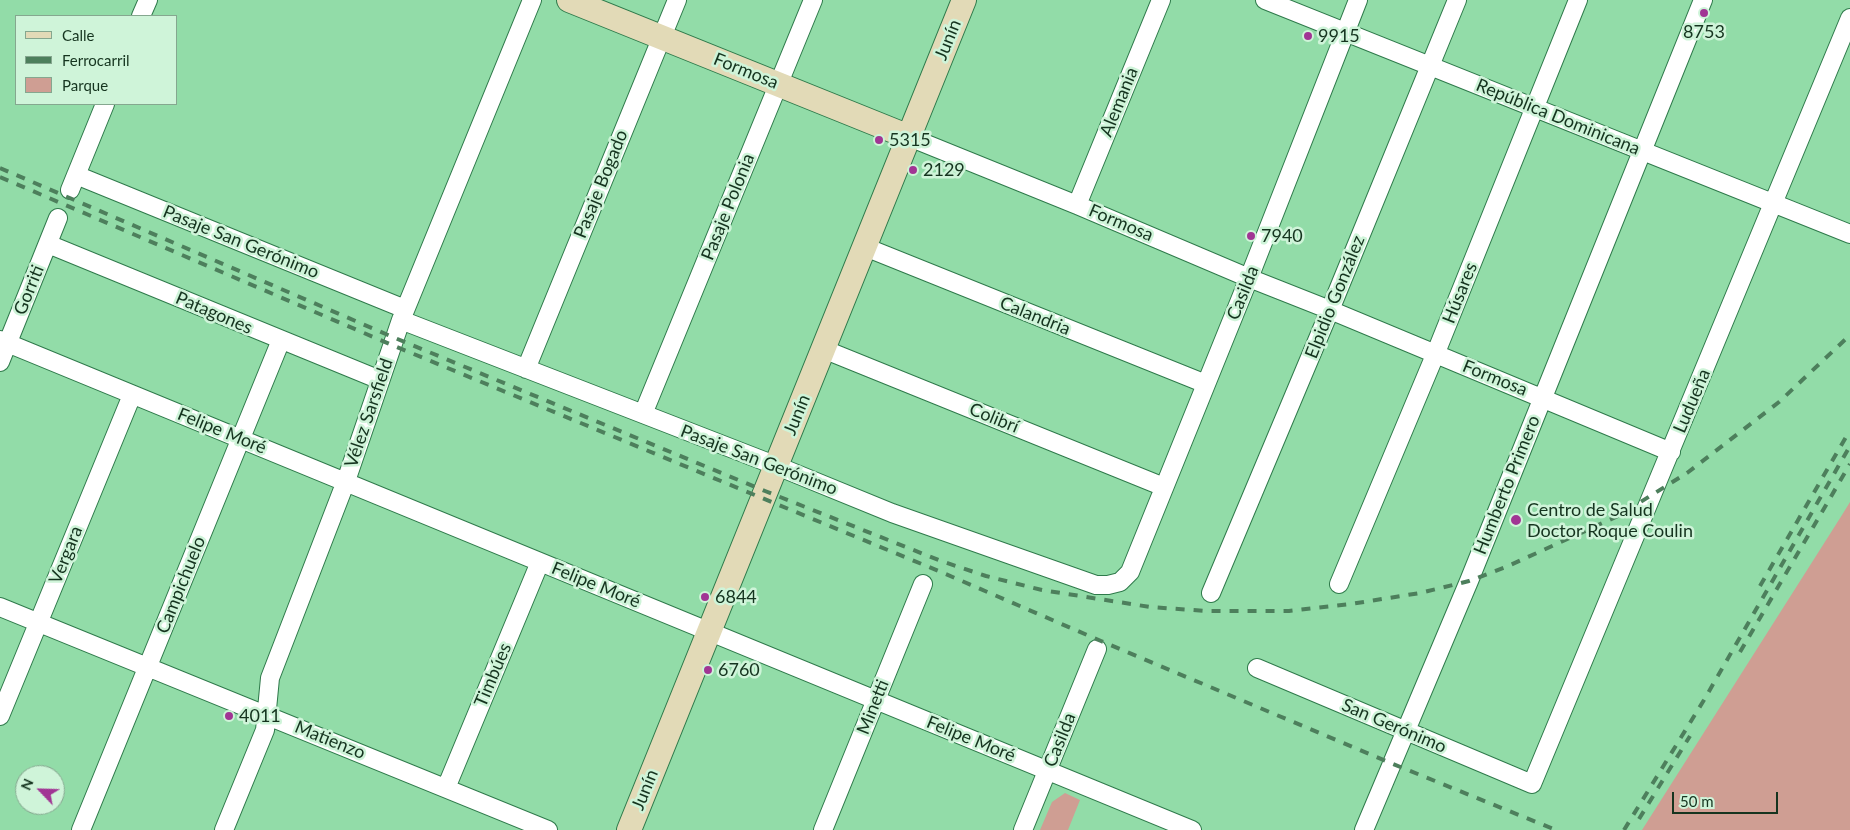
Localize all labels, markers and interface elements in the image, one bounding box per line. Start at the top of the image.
marker: 8753 [1698,7,1710,19]
legend [15,15,178,105]
street label: Junín [930,17,966,63]
place label: 8753 [1683,21,1725,43]
place label: 9915 [1318,25,1360,47]
text: Calle [62,26,94,44]
marker: 9915 [1302,30,1314,42]
street label: Formosa [710,48,782,94]
text: Ferrocarril [62,51,130,69]
street label: Alemania [1095,64,1143,140]
street label: República Dominicana [1473,74,1643,160]
text: Parque [62,76,108,94]
street label: Pasaje Bogado [569,127,633,241]
place label: 5315 [889,129,931,151]
marker: 5315 [873,134,885,146]
street label: Pasaje Polonia [697,151,759,263]
place label: 2129 [923,159,965,181]
marker: 2129 [907,164,919,176]
street label: Formosa [1086,200,1156,246]
street label: Pasaje San Gerónimo [160,201,322,283]
place label: 7940 [1261,225,1303,247]
marker: 7940 [1245,230,1257,242]
street label: Elpidio González [1301,232,1369,362]
street label: Húsares [1438,259,1482,327]
street label: Gorriti [9,262,49,318]
street label: Casilda [1222,263,1264,323]
street label: Patagones [172,287,256,339]
street label: Calandria [997,292,1073,340]
street label: Formosa [1459,355,1531,401]
street label: Vélez Sarsfield [340,356,398,470]
street label: Ludueña [1669,366,1715,436]
street label: Junín [779,392,815,438]
street label: Colibrí [966,398,1022,438]
street label: Felipe Moré [174,403,270,459]
street label: Humberto Primero [1469,412,1545,558]
street label: Pasaje San Gerónimo [678,420,840,500]
place label: Centro de Salud Doctor Roque Coulin [1527,499,1693,542]
marker: Centro de Salud Doctor Roque Coulin [1509,513,1523,527]
street label: Vergara [45,523,87,587]
street label: Campichuelo [152,533,210,637]
street label: Felipe Moré [548,557,644,613]
place label: 6844 [715,586,757,608]
marker: 6844 [699,591,711,603]
street label: Timbúes [470,640,516,710]
place label: 6760 [718,659,760,681]
marker: 6760 [702,664,714,676]
street label: Minetti [852,676,894,738]
street label: San Gerónimo [1338,694,1450,758]
place label: 4011 [239,705,281,727]
marker: 4011 [223,710,235,722]
street label: Casilda [1039,710,1081,770]
street label: Felipe Moré [923,711,1019,767]
street label: Matienzo [292,716,368,764]
north arrow [15,765,65,815]
street label: Junín [627,767,663,813]
text: N [17,776,37,792]
scale bar [1675,782,1781,814]
text: 50 m [1680,792,1714,810]

